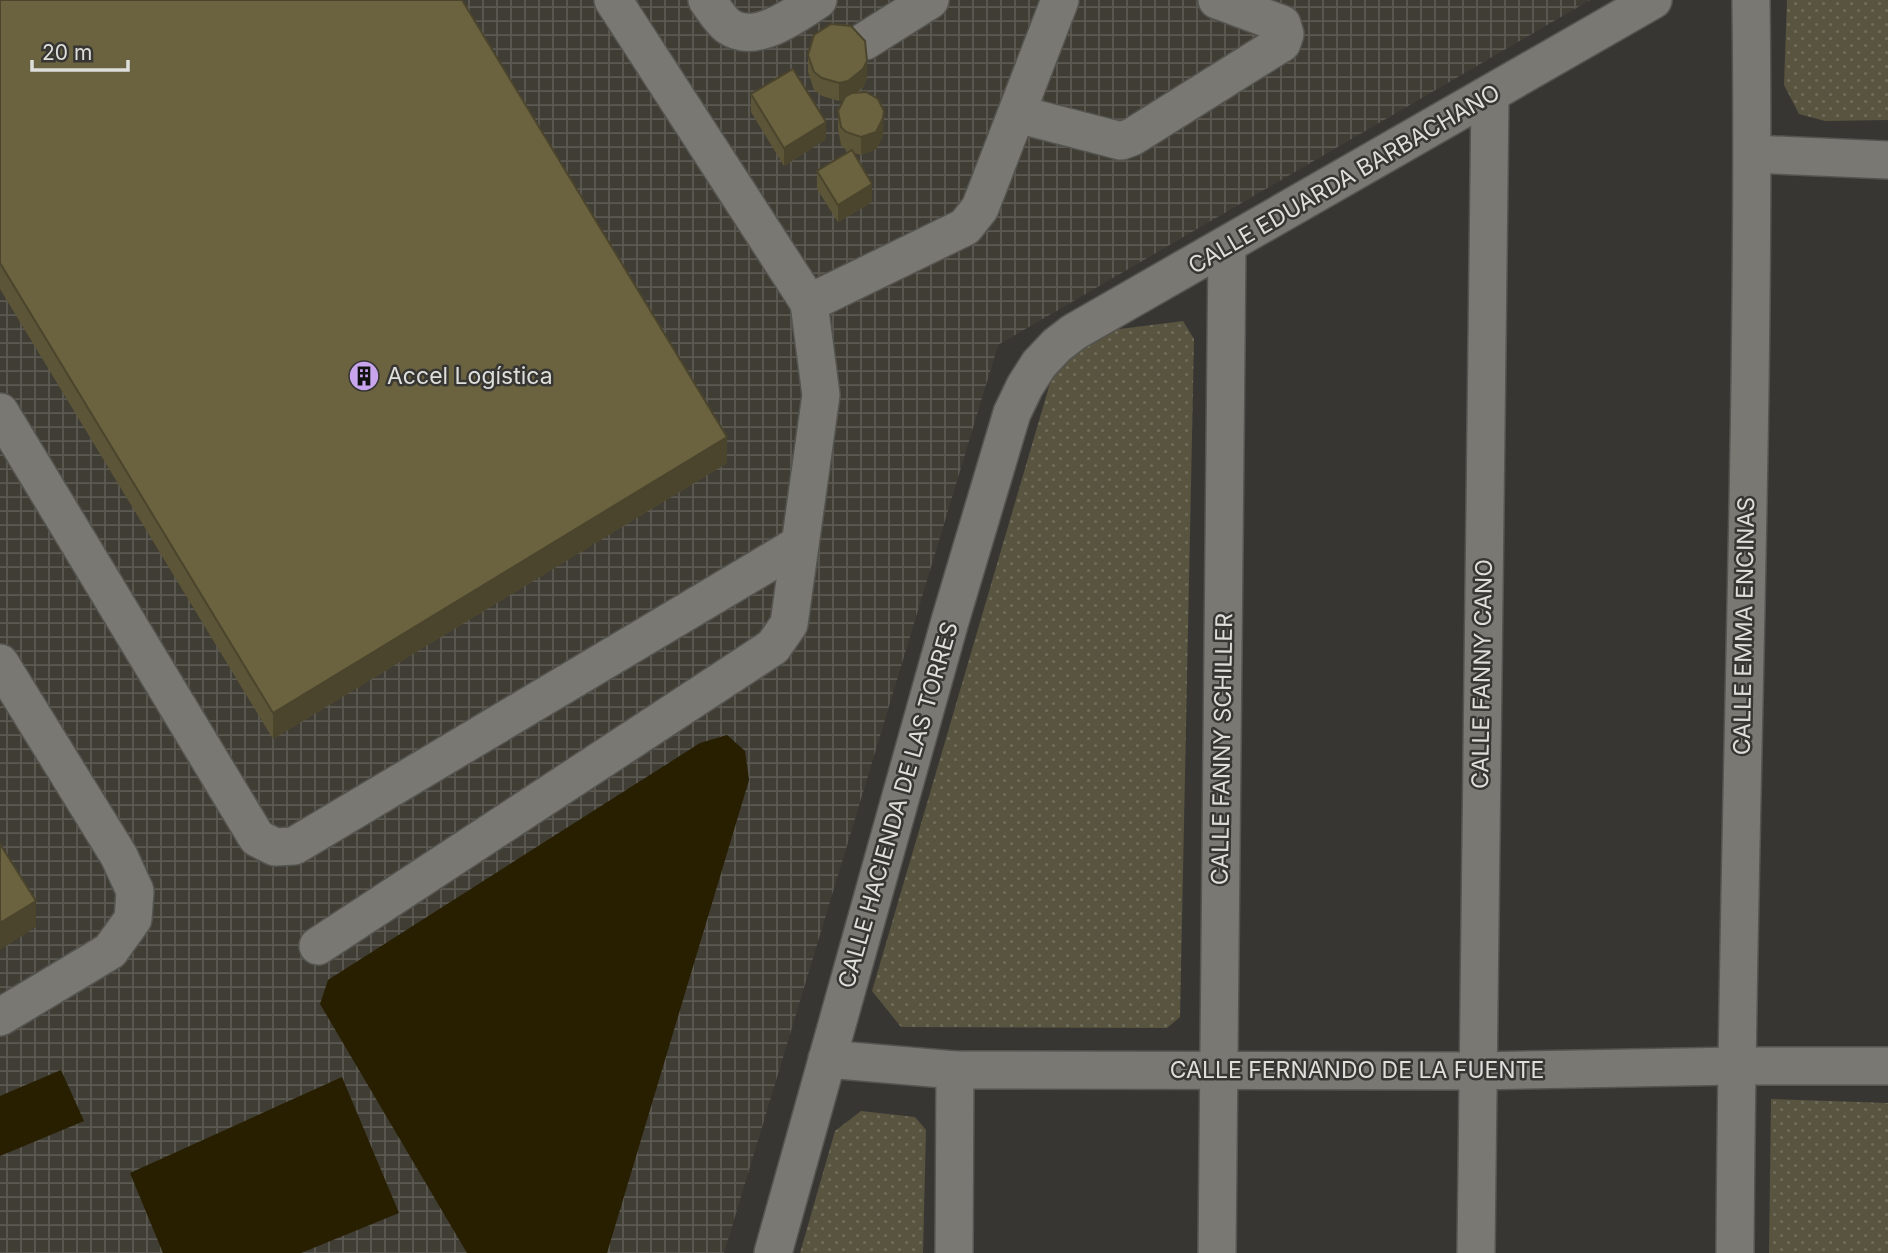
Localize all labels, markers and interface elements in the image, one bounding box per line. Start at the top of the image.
scale bar [32,28,128,72]
text: 20 m [42,40,92,65]
street label: CALLE EDUARDA BARBACHANO [1183,78,1505,280]
building icon: Accel Logística [347,359,381,393]
place label: Accel Logística [387,362,553,390]
street label: CALLE EMMA ENCINAS [1728,497,1760,755]
street label: CALLE FANNY CANO [1466,559,1498,789]
street label: CALLE FANNY SCHILLER [1206,613,1238,885]
street label: CALLE HACIENDA DE LAS TORRES [832,619,964,991]
street label: CALLE FERNANDO DE LA FUENTE [1170,1056,1544,1084]

